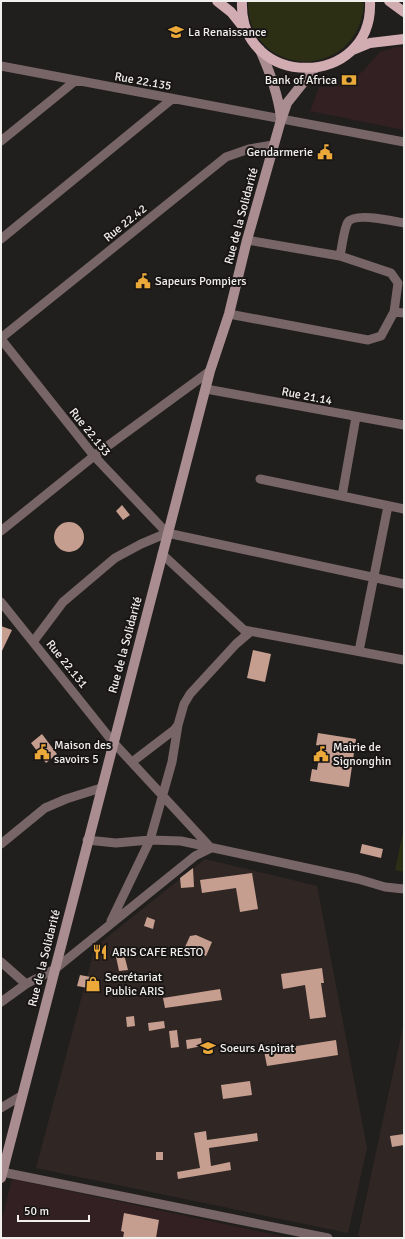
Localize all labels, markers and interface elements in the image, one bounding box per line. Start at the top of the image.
school or university icon: La Renaissance [167,23,185,41]
place label: La Renaissance [188,25,267,40]
street label: Rue 22.135 [113,69,173,94]
bank icon: Bank of Africa [340,71,358,89]
place label: Bank of Africa [265,73,337,88]
public building icon: Gendarmerie [316,143,334,161]
place label: Gendarmerie [246,145,313,160]
street label: Rue de la Solidarité [221,166,262,266]
street label: Rue 22.42 [101,201,150,245]
public building icon: Sapeurs Pompiers [134,272,152,290]
place label: Sapeurs Pompiers [155,274,247,289]
street label: Rue 21.14 [280,384,334,409]
street label: Rue 22.133 [66,405,114,459]
street label: Rue de la Solidarité [105,595,146,695]
street label: Rue 22.131 [43,637,91,691]
place label: Maison des savoirs 5 [54,738,111,767]
place label: Mairie de Signonghin [333,740,391,769]
public building icon: Maison des savoirs 5 [33,743,51,761]
public building icon: Mairie de Signonghin [312,745,330,763]
street label: Rue de la Solidarité [25,908,64,1008]
restaurant icon: ARIS CAFE RESTO [91,943,109,961]
place label: ARIS CAFE RESTO [112,945,204,960]
place label: Secrétariat Public ARIS [105,970,165,999]
shop icon: Secrétariat Public ARIS [84,975,102,993]
school or university icon: Soeurs Aspirat [199,1039,217,1057]
place label: Soeurs Aspirat [220,1041,294,1056]
scale bar [18,1197,89,1223]
text: 50 m [24,1204,49,1219]

